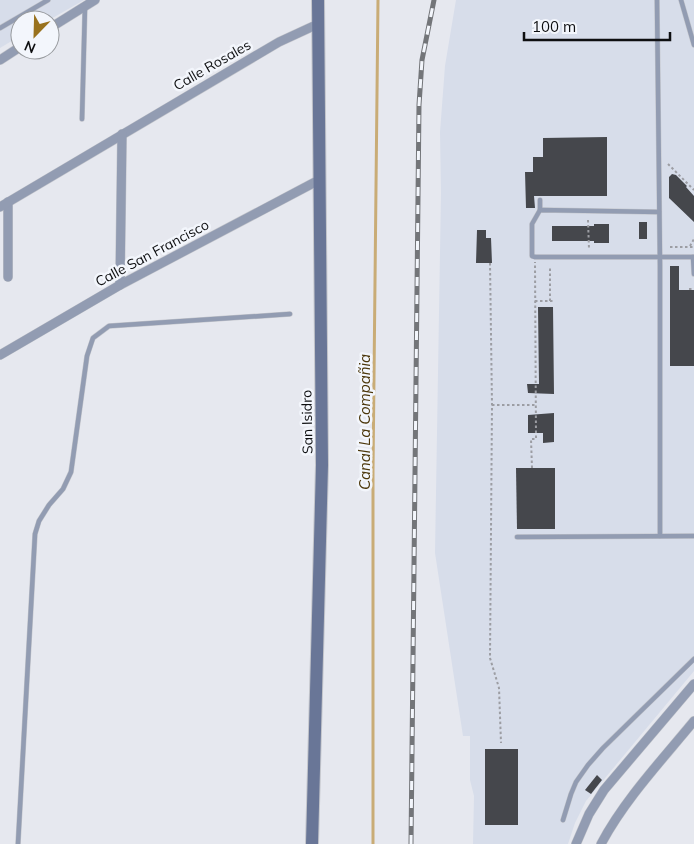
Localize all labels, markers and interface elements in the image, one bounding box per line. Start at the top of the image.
north arrow [10,10,60,60]
scale bar [524,10,670,42]
text: 100 m [532,17,576,36]
street label: Calle Rosales [170,36,254,94]
text: N [22,37,38,57]
street label: Calle San Francisco [92,215,212,291]
water label: Canal La Compañia [355,354,374,490]
street label: San Isidro [297,390,317,454]

